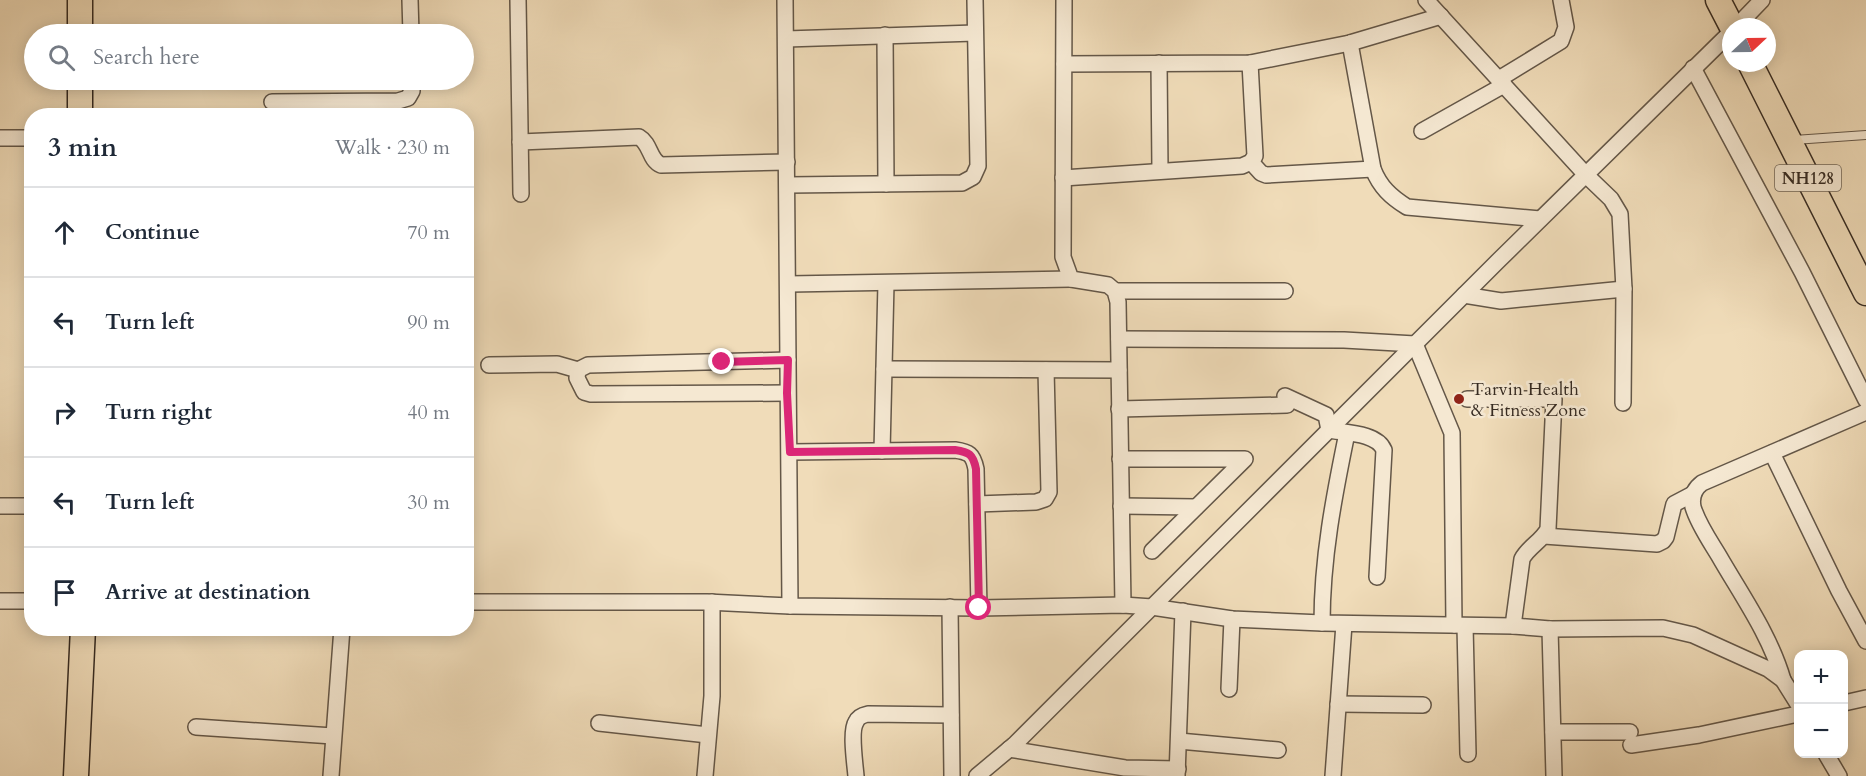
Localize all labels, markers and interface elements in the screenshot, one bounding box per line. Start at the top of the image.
north arrow [1722,18,1776,72]
search box [24,24,474,90]
icon: search [45,41,78,74]
text: Search here [93,42,200,72]
text: 3 min [48,130,117,165]
text: Walk · 230 m [335,134,450,161]
road number: NH128 [1775,165,1841,191]
icon: ahead [48,216,81,249]
text: Continue [105,217,200,247]
text: 70 m [407,219,450,246]
icon: left [48,306,81,339]
text: Turn left [105,307,194,337]
text: 90 m [407,309,450,336]
route end [708,348,734,374]
place label: Tarvin Health & Fitness Zone [1471,377,1586,423]
marker: Tarvin Health & Fitness Zone [1452,392,1466,406]
icon: right [48,396,81,429]
text: Turn right [105,397,212,427]
text: 40 m [407,399,450,426]
icon: left [48,486,81,519]
text: Turn left [105,487,194,517]
text: 30 m [407,489,450,516]
icon: arrive [48,576,81,609]
text: Arrive at destination [105,577,310,607]
route start [965,594,991,620]
map controls [1794,650,1848,758]
button: + [1794,650,1848,704]
button: − [1794,704,1848,758]

